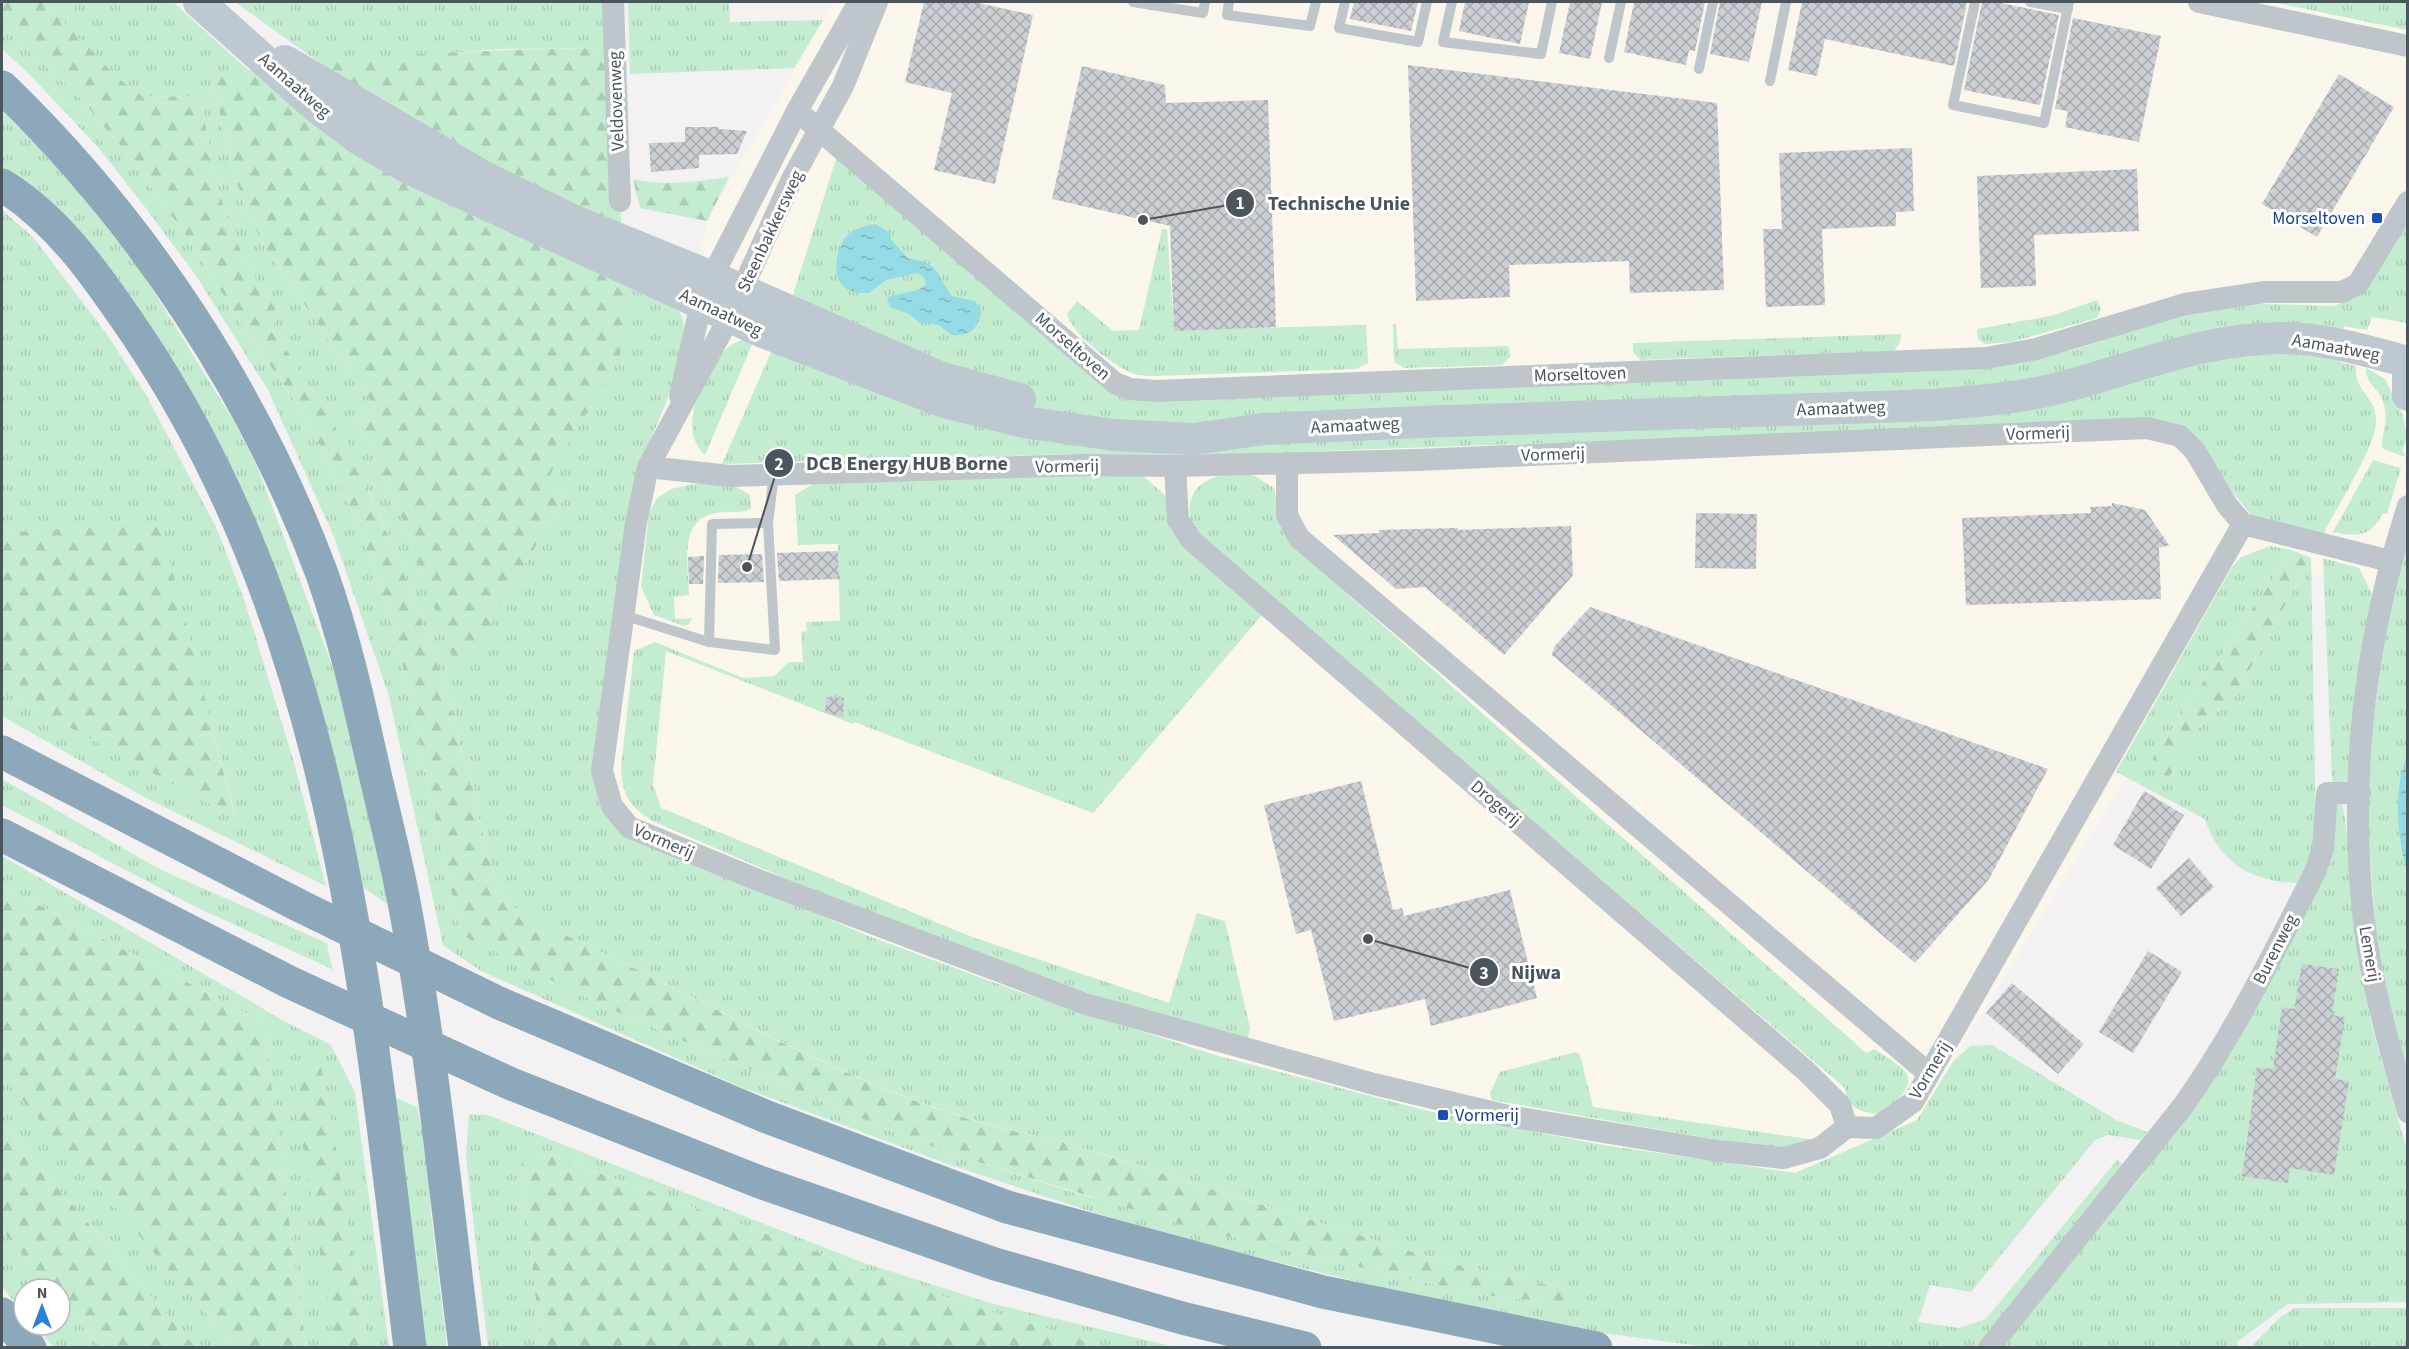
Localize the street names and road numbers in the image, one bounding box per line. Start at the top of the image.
street label: Aamaatweg [253,47,336,124]
street label: Veldovenweg [602,51,631,151]
street label: Steenbakkersweg [731,166,810,296]
street label: Aamaatweg [675,282,766,343]
street label: Morseltoven [1029,307,1116,386]
street label: Aamaatweg [2290,327,2382,368]
street label: Morseltoven [1533,360,1627,389]
street label: Aamaatweg [1796,394,1886,423]
street label: Aamaatweg [1310,411,1400,440]
street label: Vormerij [2006,420,2070,447]
street label: Vormerij [1521,441,1585,468]
street label: Vormerij [1035,453,1099,480]
street label: Drogerij [1465,774,1526,832]
street label: Vormerij [629,817,698,865]
street label: Burenweg [2247,910,2304,989]
street label: Lemerij [2352,924,2387,984]
street label: Vormerij [1903,1036,1958,1104]

